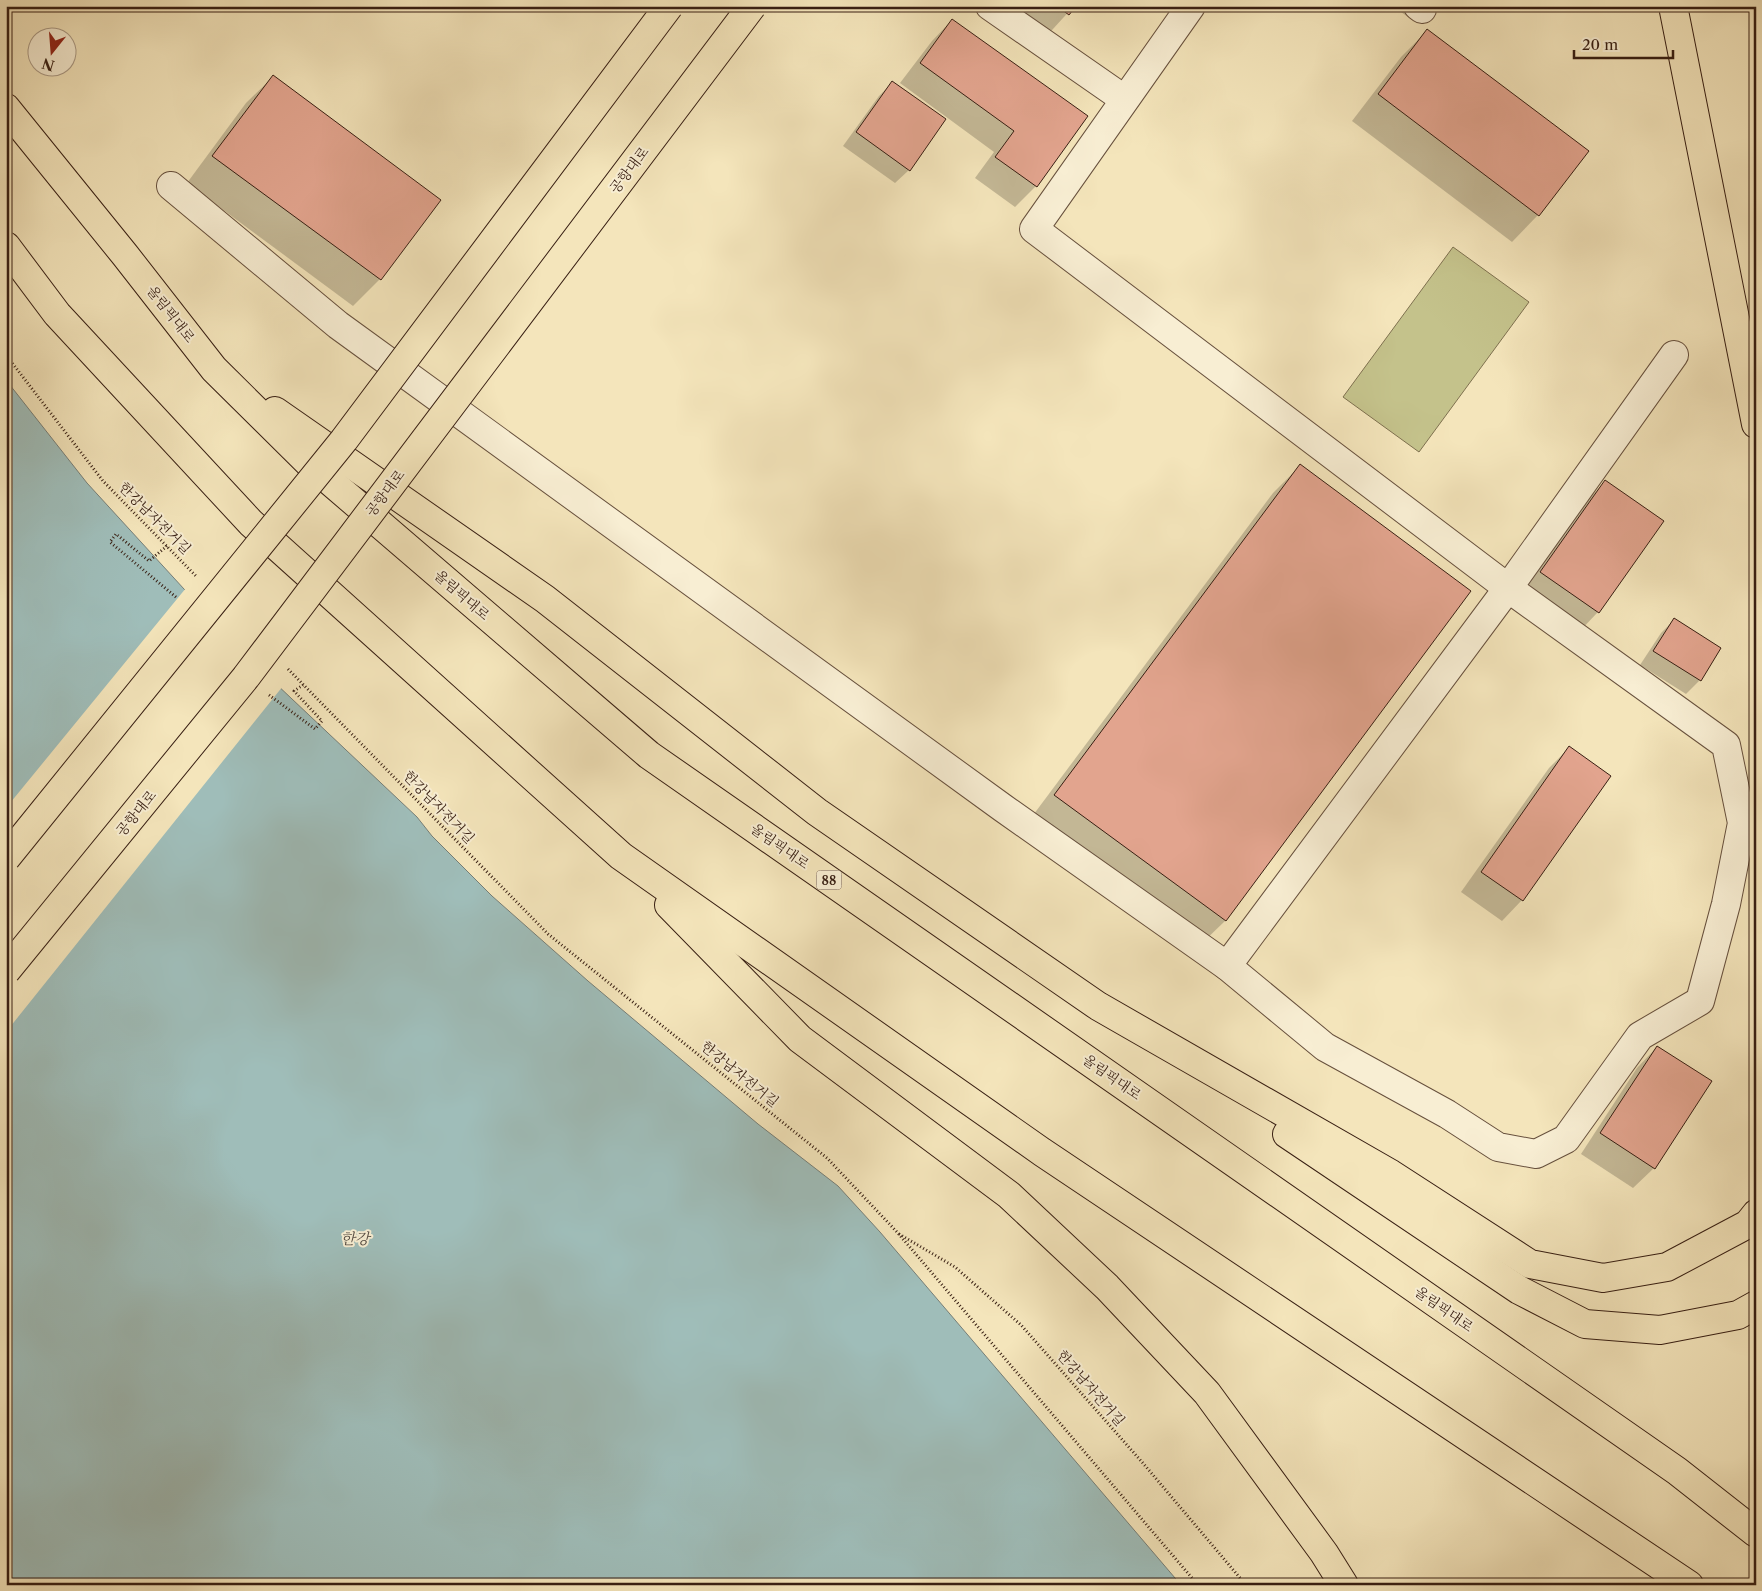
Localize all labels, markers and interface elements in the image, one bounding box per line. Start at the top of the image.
north arrow [28,28,78,78]
scale bar [1574,28,1673,60]
text: 20 m [1582,35,1618,54]
text: N [40,54,57,75]
street label: 공항대로 [606,143,653,197]
street label: 올림픽대로 [143,282,199,347]
street label: 공항대로 [362,466,409,520]
street label: 한강남자전거길 [115,478,195,558]
street label: 올림픽대로 [431,566,494,624]
street label: 한강남자전거길 [400,767,478,847]
street label: 공항대로 [112,786,160,840]
street label: 올림픽대로 [747,819,813,873]
road number: 88 [816,870,842,890]
street label: 한강남자전거길 [698,1037,782,1111]
street label: 올림픽대로 [1079,1050,1145,1104]
water label: 한강 [341,1229,372,1248]
street label: 올림픽대로 [1411,1282,1477,1336]
street label: 한강남자전거길 [1053,1346,1129,1430]

